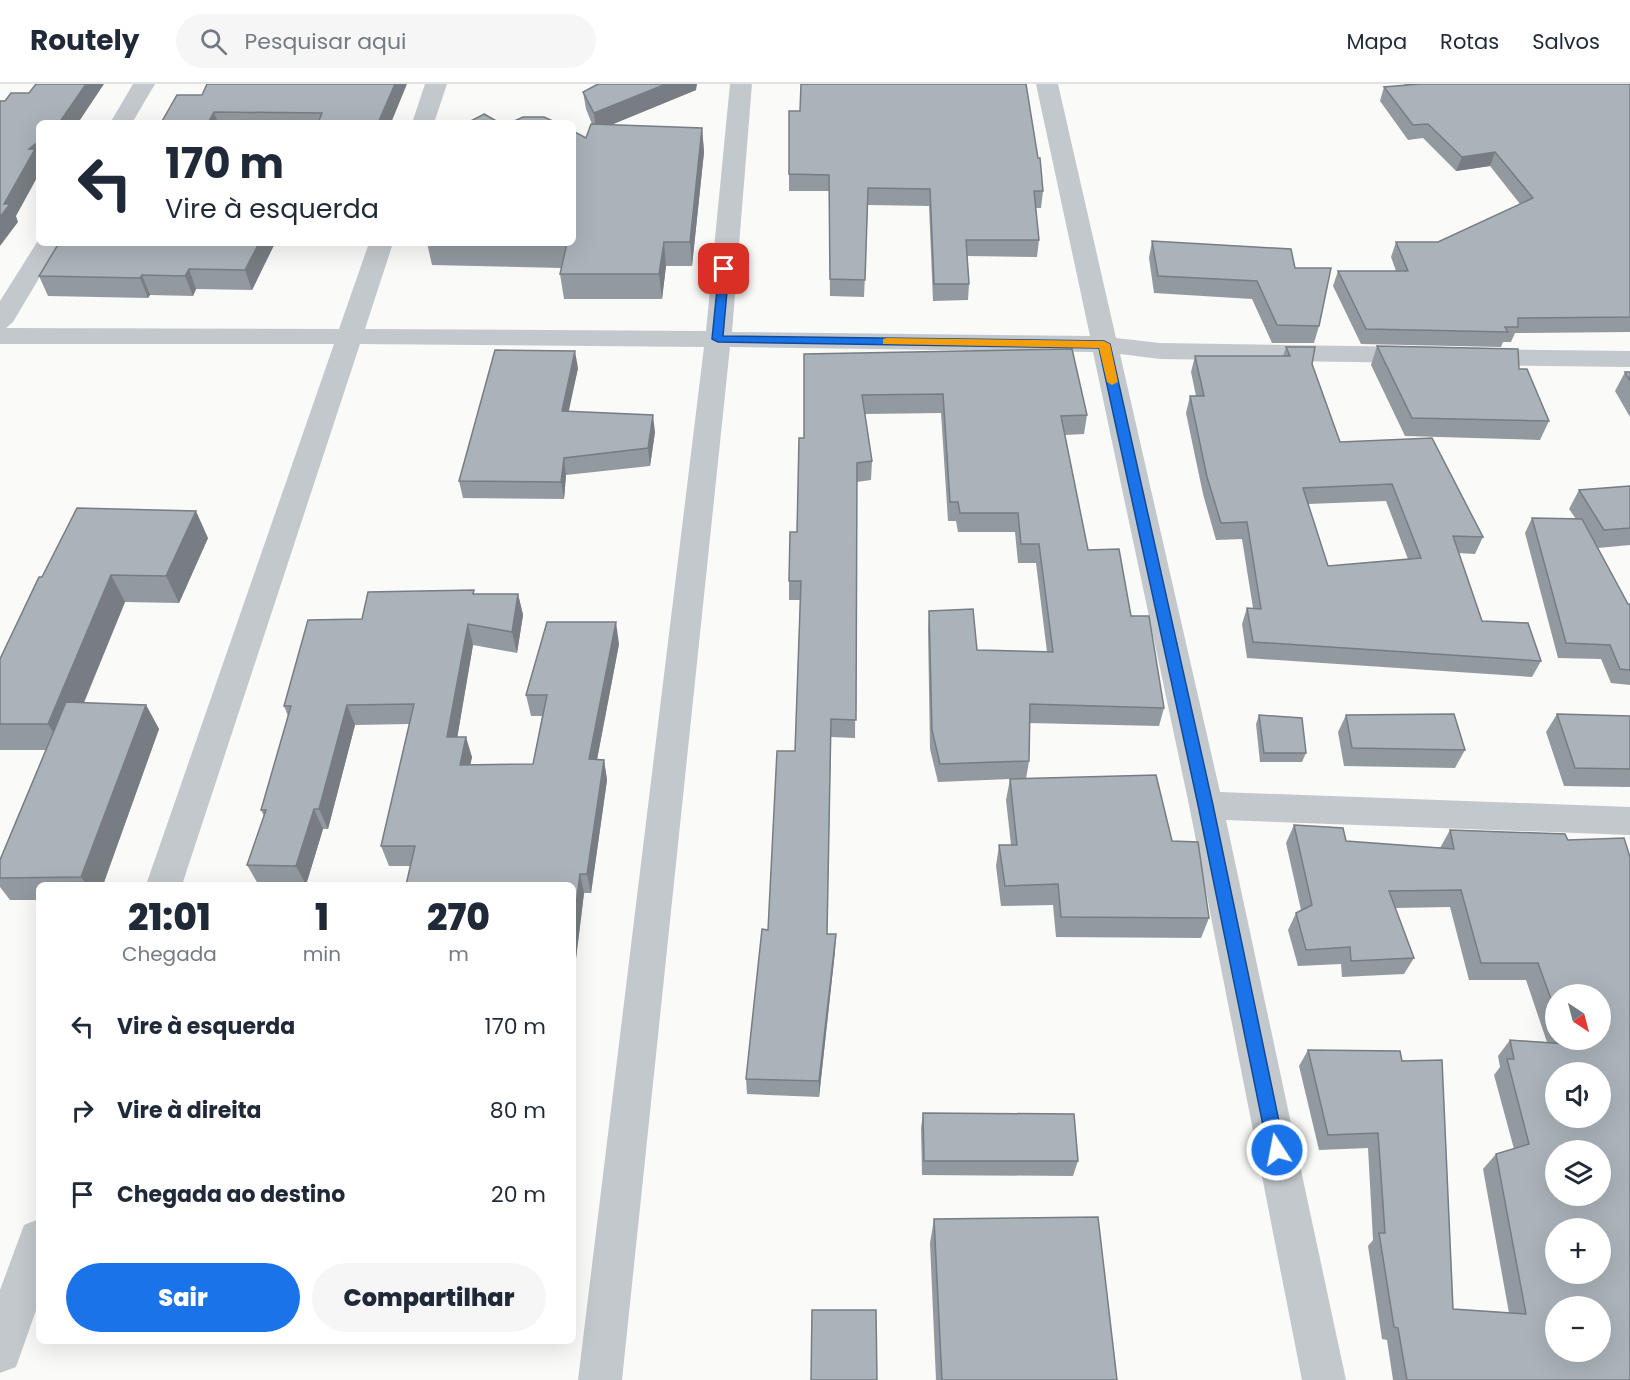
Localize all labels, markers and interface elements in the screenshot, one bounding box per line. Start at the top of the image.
search box [176,14,596,68]
text: Routely [30,21,140,60]
icon: search [197,25,230,58]
text: Pesquisar aqui [245,26,406,57]
text: Mapa [1346,27,1407,56]
text: Rotas [1440,27,1499,56]
text: Salvos [1532,27,1600,56]
text: 170 m [165,134,284,193]
icon: left [66,144,144,222]
text: Vire à esquerda [165,190,379,227]
pin [698,243,749,294]
icon: arrive [707,252,740,285]
text: 21:01 [128,892,211,943]
text: 1 [315,892,329,943]
text: 270 [427,892,490,943]
text: Chegada [122,940,217,968]
text: min [303,940,341,968]
text: m [448,940,469,968]
north arrow [1545,984,1611,1050]
map controls [1545,984,1611,1362]
icon: left [66,1010,99,1043]
text: Vire à esquerda [117,1011,295,1042]
text: 170 m [485,1011,546,1042]
button: sound [1545,1062,1611,1128]
icon: right [66,1094,99,1127]
text: Vire à direita [117,1095,262,1126]
text: 80 m [490,1095,546,1126]
position arrow [1245,1118,1309,1182]
button: layers [1545,1140,1611,1206]
icon: arrive [66,1178,99,1211]
text: Chegada ao destino [117,1179,345,1210]
text: 20 m [491,1179,546,1210]
button: + [1545,1218,1611,1284]
button: Sair [66,1263,300,1332]
button: Compartilhar [312,1263,546,1332]
button: − [1545,1296,1611,1362]

